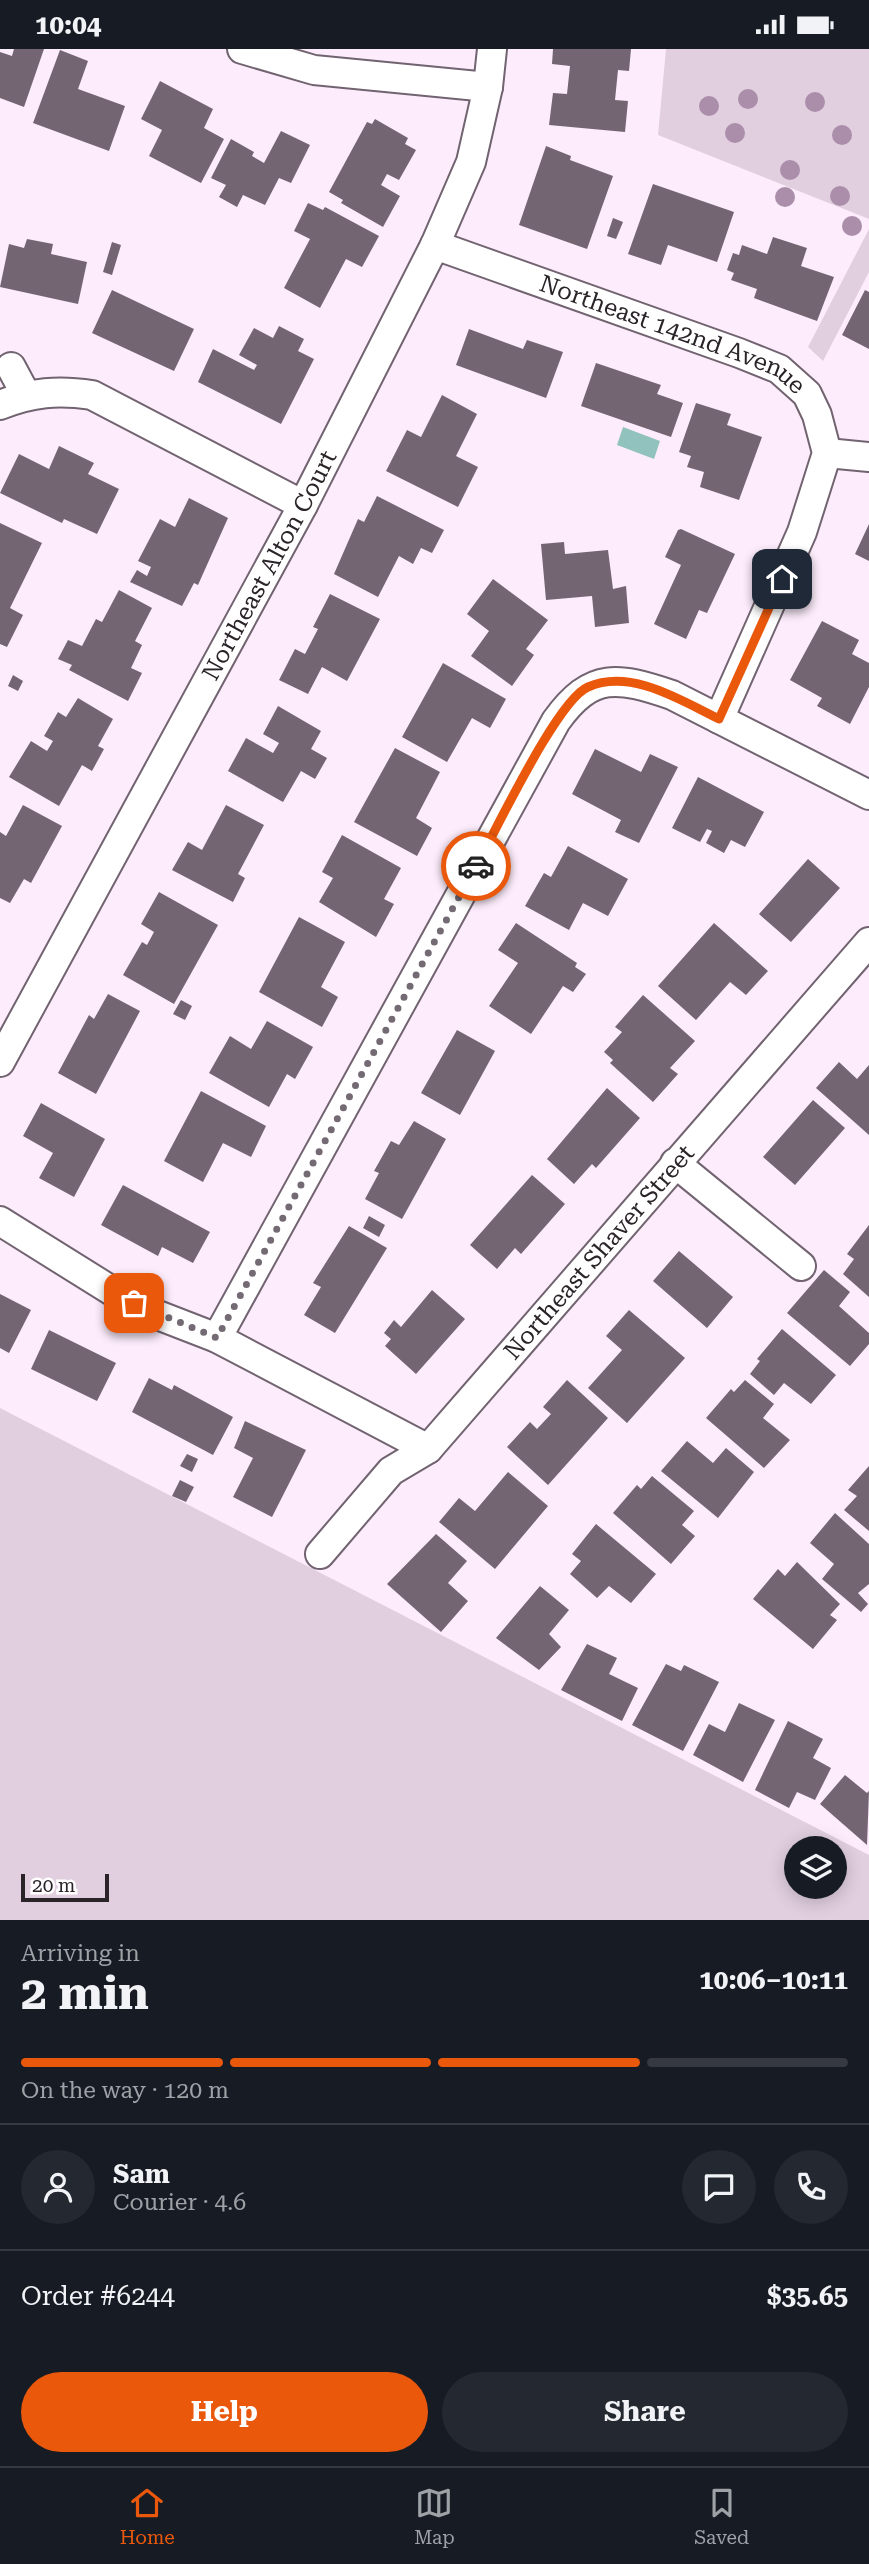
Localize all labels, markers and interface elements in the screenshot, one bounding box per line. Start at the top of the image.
text: 10:04 [35,10,101,40]
street label: Northeast 142nd Avenue [536,269,811,400]
street label: Northeast Alton Court [196,446,342,685]
pin [752,549,812,609]
icon: home [763,560,801,598]
courier [441,831,511,901]
icon: car [457,847,495,885]
street label: Northeast Shaver Street [498,1139,700,1365]
pin [104,1273,164,1333]
icon: bag [115,1284,153,1322]
map controls [784,1836,847,1899]
button: layers [784,1836,847,1899]
scale bar [21,1871,108,1903]
text: 20 m [32,1874,75,1897]
text: Arriving in [21,1940,140,1967]
text: 10:06–10:11 [699,1965,848,1995]
text: 2 min [21,1966,149,2020]
text: On the way · 120 m [21,2077,229,2104]
button: person [21,2150,95,2224]
button: chat [682,2150,756,2224]
button: phone [774,2150,848,2224]
text: Sam [113,2159,170,2189]
text: Courier · 4.6 [113,2189,246,2216]
text: Order #6244 [21,2281,175,2311]
text: $35.65 [767,2281,848,2311]
button: Help [21,2372,428,2452]
button: Share [442,2372,848,2452]
tab: Home [120,2484,175,2549]
tab: Map [414,2484,455,2549]
tab: Saved [694,2484,749,2549]

